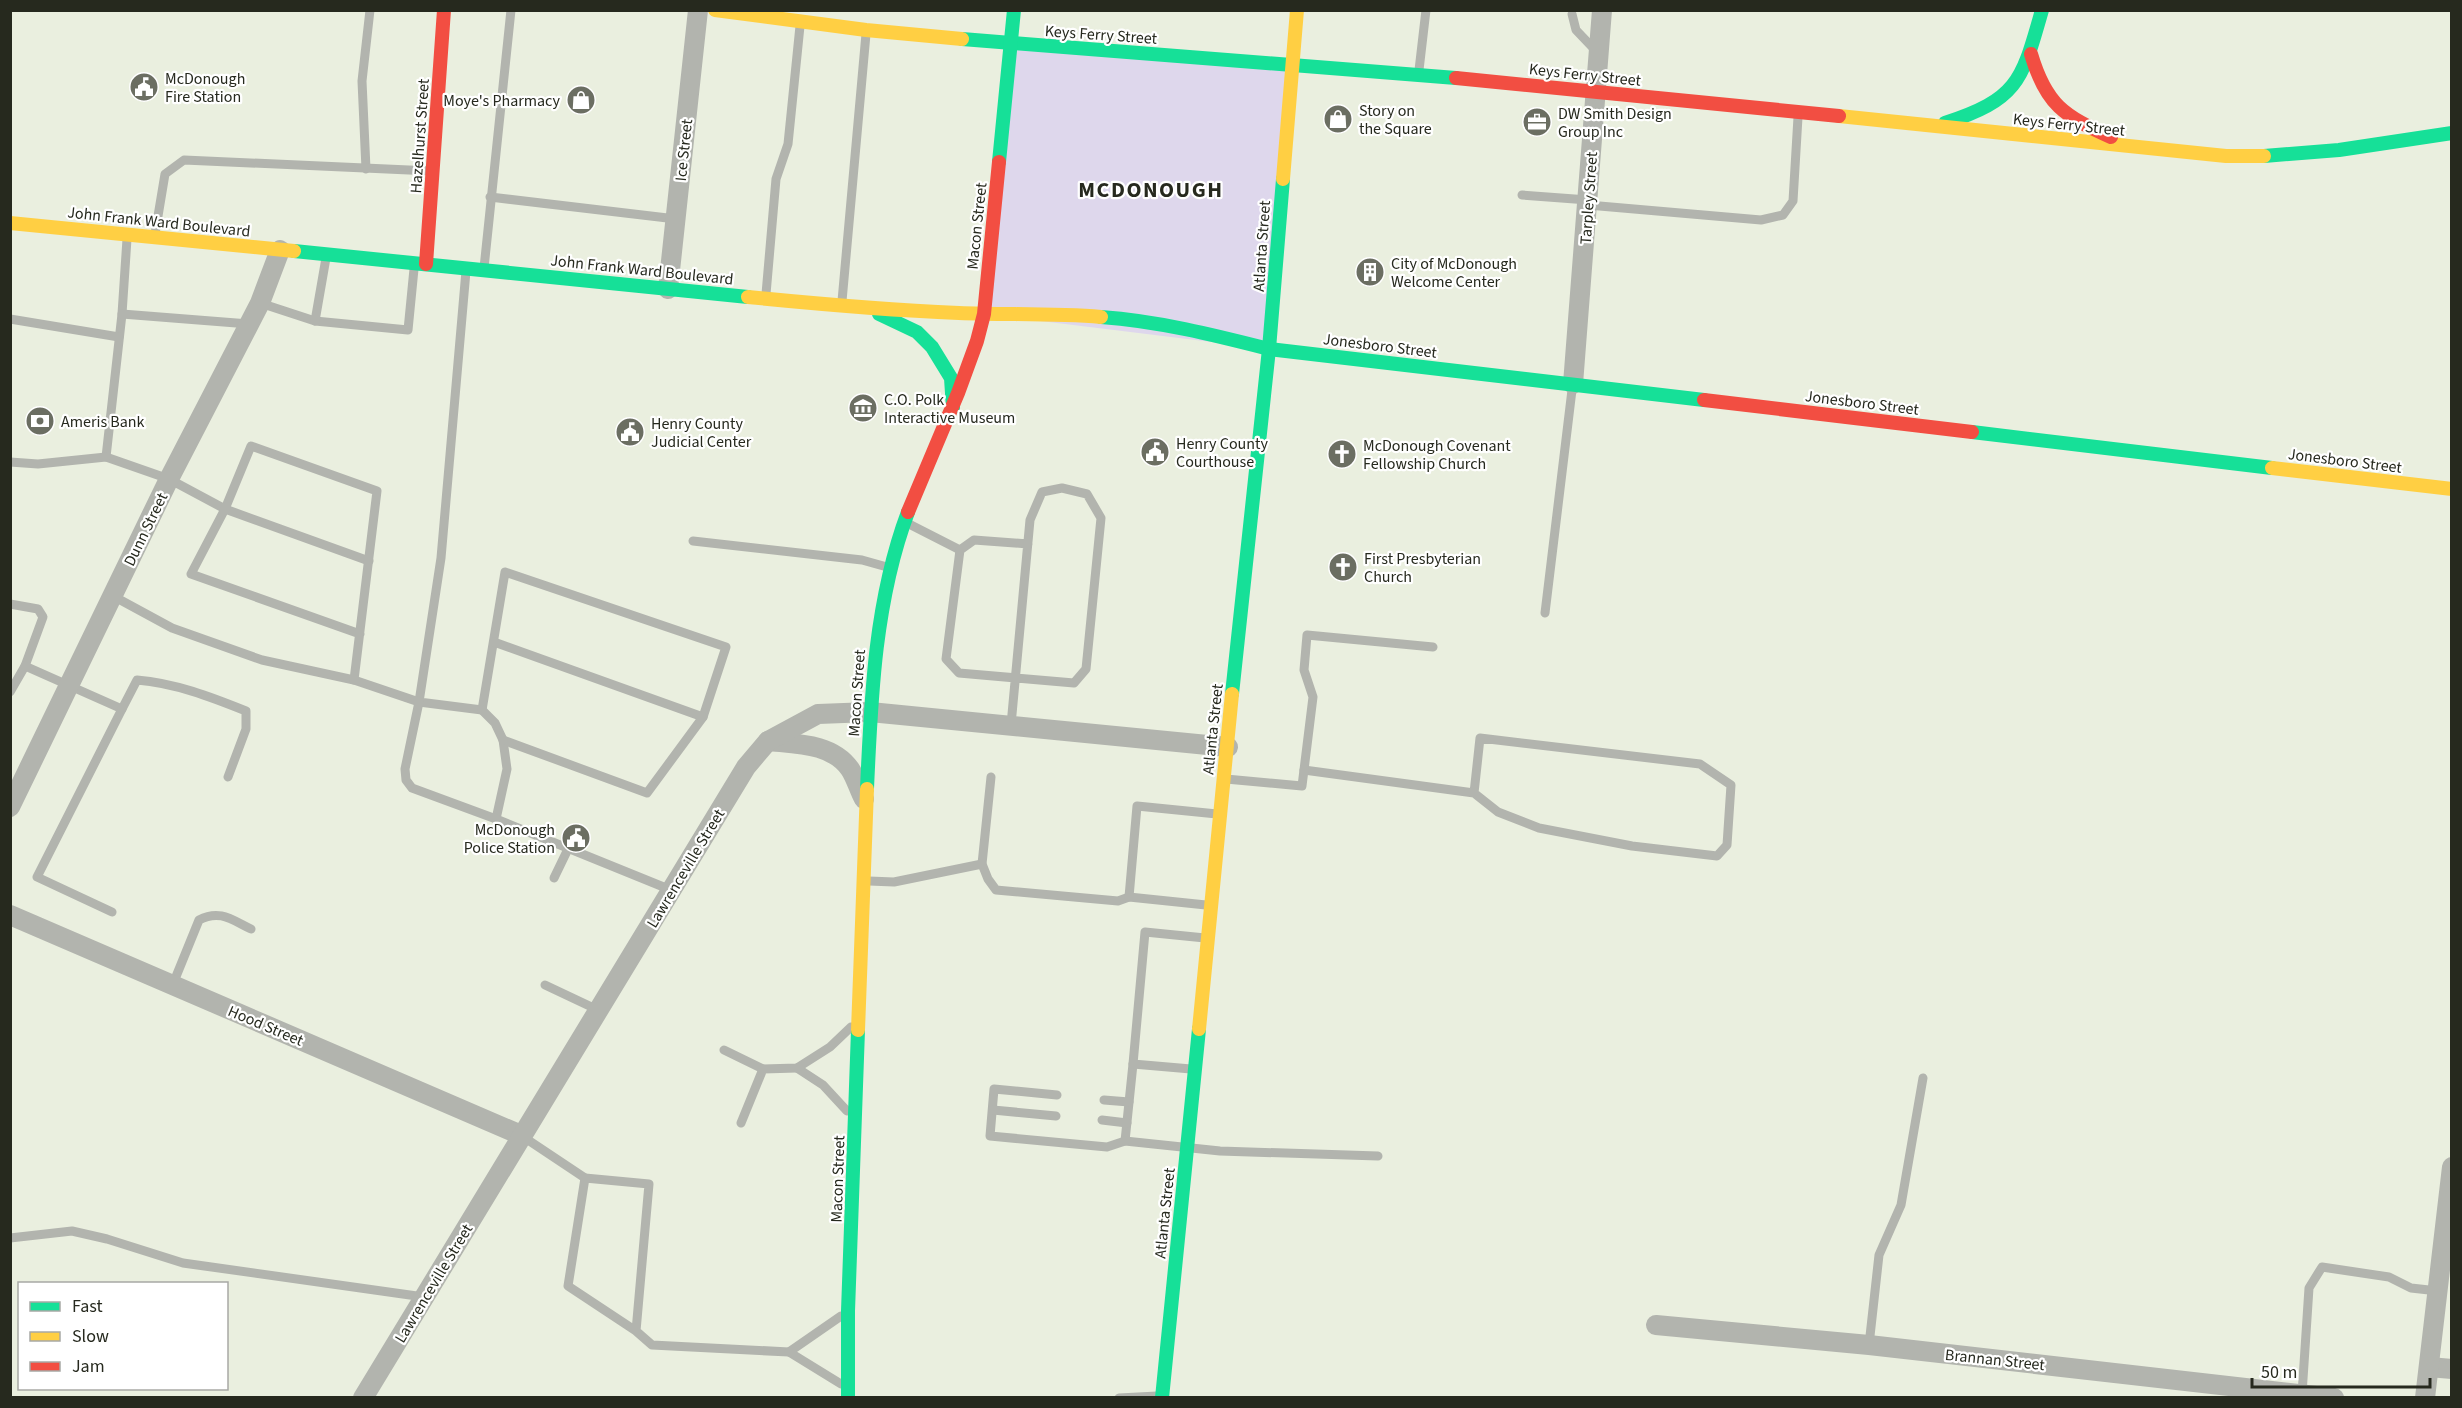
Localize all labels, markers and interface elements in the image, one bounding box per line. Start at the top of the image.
street label: Keys Ferry Street [1044,20,1158,50]
street label: Keys Ferry Street [1528,58,1643,92]
place label: McDonough Fire Station [165,68,245,108]
public building icon: McDonough Fire Station [128,71,160,103]
street label: Hazelhurst Street [405,77,435,194]
shop icon: Moye's Pharmacy [565,84,597,116]
place label: Moye's Pharmacy [443,90,561,112]
place label: Story on the Square [1359,100,1432,140]
shop icon: Story on the Square [1322,103,1354,135]
place label: DW Smith Design Group Inc [1558,103,1672,143]
office icon: DW Smith Design Group Inc [1521,106,1553,138]
street label: Keys Ferry Street [2012,108,2127,142]
street label: Ice Street [670,117,698,182]
street label: Tarpley Street [1575,150,1603,245]
district label: MCDONOUGH [1078,174,1224,206]
street label: Macon Street [961,181,993,271]
street label: Atlanta Street [1248,199,1276,292]
street label: John Frank Ward Boulevard [66,201,252,243]
street label: John Frank Ward Boulevard [549,249,735,291]
place label: City of McDonough Welcome Center [1391,253,1517,293]
building icon: City of McDonough Welcome Center [1354,256,1386,288]
street label: Jonesboro Street [1322,328,1439,364]
street label: Jonesboro Street [1804,385,1921,421]
place label: C.O. Polk Interactive Museum [884,389,1015,429]
museum icon: C.O. Polk Interactive Museum [847,392,879,424]
bank icon: Ameris Bank [24,405,56,437]
place label: Ameris Bank [61,411,145,433]
place label: Henry County Judicial Center [651,413,752,453]
public building icon: Henry County Judicial Center [614,416,646,448]
place label: Henry County Courthouse [1176,433,1268,473]
place label: McDonough Covenant Fellowship Church [1363,435,1511,475]
public building icon: Henry County Courthouse [1139,436,1171,468]
church icon: McDonough Covenant Fellowship Church [1326,438,1358,470]
street label: Jonesboro Street [2287,443,2404,479]
street label: Dunn Street [119,488,173,570]
place label: First Presbyterian Church [1364,548,1481,588]
church icon: First Presbyterian Church [1327,551,1359,583]
street label: Macon Street [843,648,871,737]
street label: Atlanta Street [1197,682,1229,776]
street label: Lawrenceville Street [642,804,730,932]
place label: McDonough Police Station [464,819,555,859]
public building icon: McDonough Police Station [560,822,592,854]
street label: Hood Street [225,1000,307,1052]
street label: Macon Street [825,1134,851,1223]
street label: Atlanta Street [1149,1166,1181,1260]
street label: Lawrenceville Street [390,1219,478,1347]
legend [18,1282,228,1390]
text: Fast [72,1294,103,1319]
text: Slow [72,1324,109,1349]
street label: Brannan Street [1944,1344,2046,1376]
scale bar [2252,1351,2430,1389]
text: Jam [72,1354,105,1379]
text: 50 m [2261,1360,2297,1385]

